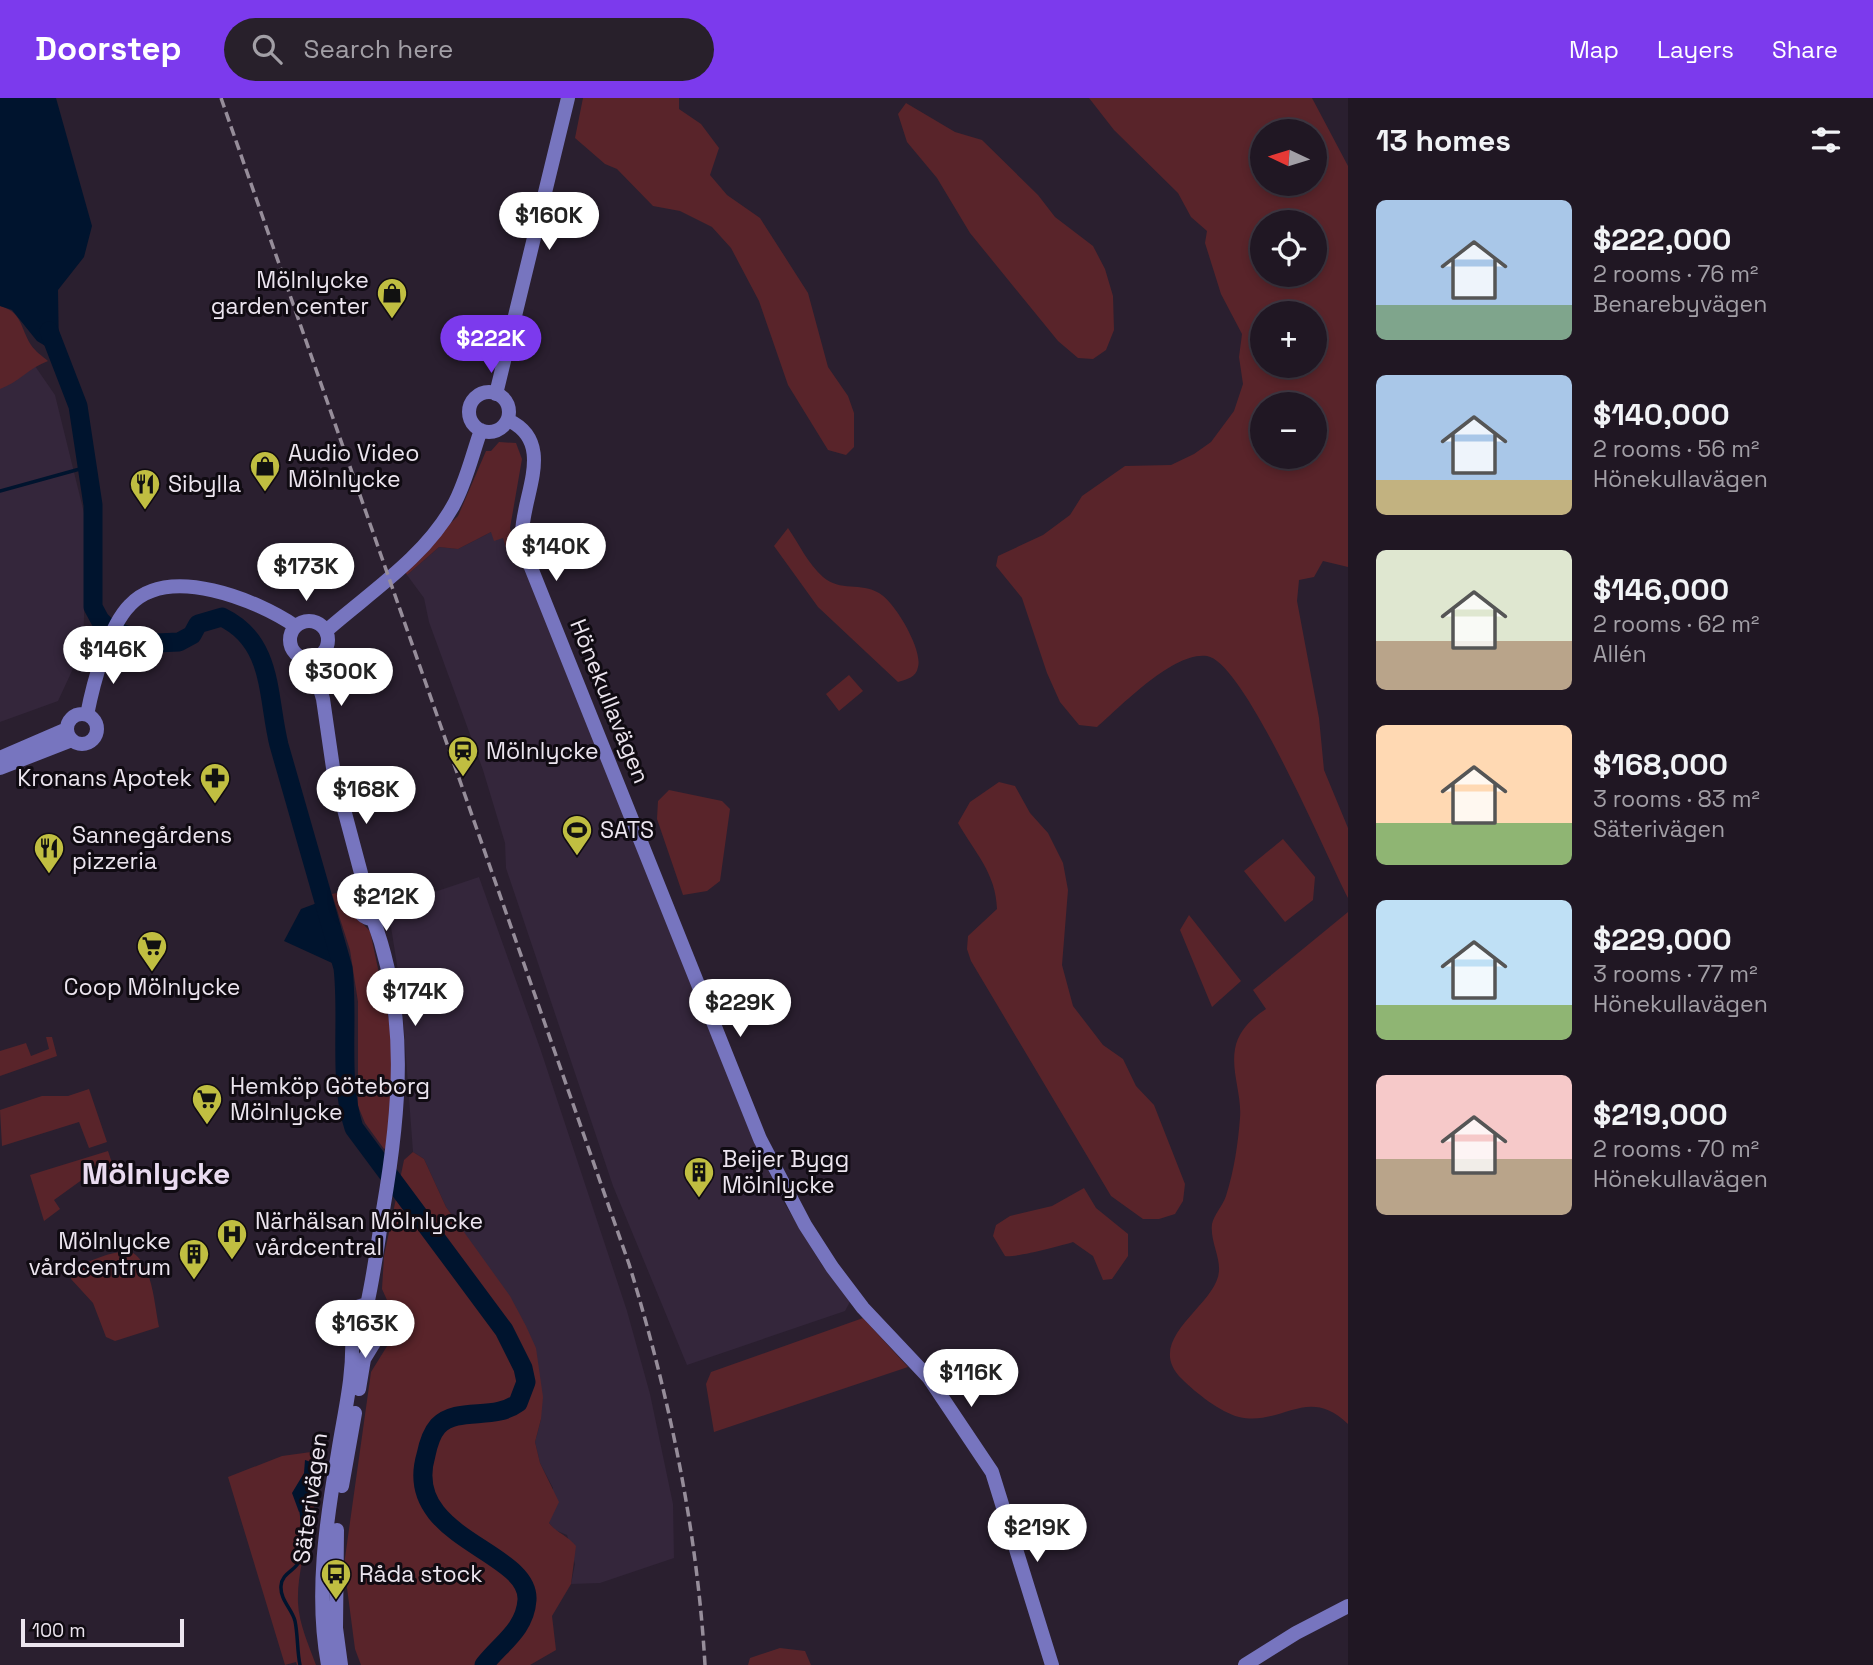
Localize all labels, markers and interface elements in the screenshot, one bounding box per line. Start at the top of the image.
search box [224,18,714,81]
text: Doorstep [35,28,182,70]
icon: search [248,30,286,68]
text: Search here [304,32,453,66]
text: Map [1569,34,1619,65]
text: Layers [1657,34,1734,65]
text: Share [1772,34,1838,65]
north arrow [1250,119,1326,196]
map controls [1250,119,1327,469]
text: 13 homes [1376,121,1511,160]
icon: filters [1807,121,1845,159]
pin: $160K [500,192,598,252]
text: $160K [515,200,583,230]
button: locate [1250,210,1327,287]
text: $222,000 [1593,220,1731,259]
icon: home [1432,228,1516,312]
text: 2 rooms · 76 m² [1593,259,1758,289]
place label: Mölnlycke garden center [211,265,369,321]
shop icon: Mölnlycke garden center [375,276,409,320]
text: Benarebyvägen [1593,289,1767,319]
button: + [1250,301,1327,378]
pin: $222K [442,316,540,375]
text: $222K [456,323,526,353]
button: − [1250,392,1327,469]
text: $140,000 [1593,395,1730,434]
icon: home [1432,403,1516,487]
text: 2 rooms · 56 m² [1593,434,1759,464]
place label: Audio Video Mölnlycke [288,438,419,494]
shop icon: Audio Video Mölnlycke [248,449,282,493]
text: Hönekullavägen [1593,464,1768,494]
restaurant icon: Sibylla [128,467,162,511]
place label: Sibylla [168,469,241,499]
pin: $140K [507,524,605,583]
text: $140K [522,531,590,561]
pin: $173K [257,544,355,603]
text: $173K [273,551,339,581]
text: $146,000 [1593,570,1729,609]
icon: home [1432,578,1516,662]
text: 2 rooms · 62 m² [1593,609,1759,639]
street label: Hönekullavägen [563,614,657,788]
pin: $146K [64,626,162,686]
text: $146K [79,634,147,664]
text: Allén [1593,639,1646,669]
pin: $300K [292,648,390,708]
text: $300K [305,656,377,686]
station icon: Mölnlycke [446,734,480,778]
place label: Mölnlycke [486,736,599,766]
text: $168,000 [1593,745,1728,784]
icon: home [1432,753,1516,837]
pharmacy icon: Kronans Apotek [198,761,232,805]
place label: Kronans Apotek [17,763,192,793]
pin: $168K [317,766,415,826]
text: $168K [333,774,399,804]
text: 3 rooms · 83 m² [1593,784,1760,814]
sports icon: SATS [560,813,594,857]
text: Säterivägen [1593,814,1725,844]
place label: SATS [600,815,654,845]
place label: Sannegårdens pizzeria [72,820,232,876]
restaurant icon: Sannegårdens pizzeria [32,831,66,875]
pin: $212K [337,874,435,933]
text: $212K [353,881,419,911]
text: $229,000 [1593,920,1732,959]
icon: home [1432,928,1516,1012]
supermarket icon: Coop Mölnlycke [135,929,169,973]
text: 3 rooms · 77 m² [1593,959,1758,989]
pin: $174K [366,968,464,1028]
place label: Coop Mölnlycke [64,972,240,1002]
text: $174K [382,976,448,1006]
pin: $229K [691,979,789,1039]
text: $229K [705,987,775,1017]
text: Hönekullavägen [1593,989,1768,1019]
place label: Hemköp Göteborg Mölnlycke [230,1071,430,1127]
supermarket icon: Hemköp Göteborg Mölnlycke [190,1082,224,1126]
text: $219,000 [1593,1095,1728,1134]
icon: home [1432,1103,1516,1187]
text: 2 rooms · 70 m² [1593,1134,1759,1164]
place label: Beijer Bygg Mölnlycke [722,1144,849,1200]
district label: Mölnlycke [82,1154,230,1193]
building icon: Beijer Bygg Mölnlycke [682,1155,716,1199]
text: Hönekullavägen [1593,1164,1768,1194]
place label: Närhälsan Mölnlycke vårdcentral [255,1206,483,1262]
hospital icon: Närhälsan Mölnlycke vårdcentral [215,1217,249,1261]
place label: Mölnlycke vårdcentrum [28,1226,171,1282]
building icon: Mölnlycke vårdcentrum [177,1237,211,1281]
pin: $163K [316,1300,414,1360]
text: $163K [332,1308,398,1338]
pin: $116K [922,1350,1020,1409]
text: $116K [939,1357,1003,1387]
street label: Säterivägen [286,1430,334,1566]
pin: $219K [988,1504,1086,1564]
text: $219K [1004,1512,1070,1542]
bus stop icon: Råda stock [319,1557,353,1601]
place label: Råda stock [359,1559,483,1589]
scale bar [21,1616,184,1648]
text: 100 m [32,1618,86,1643]

